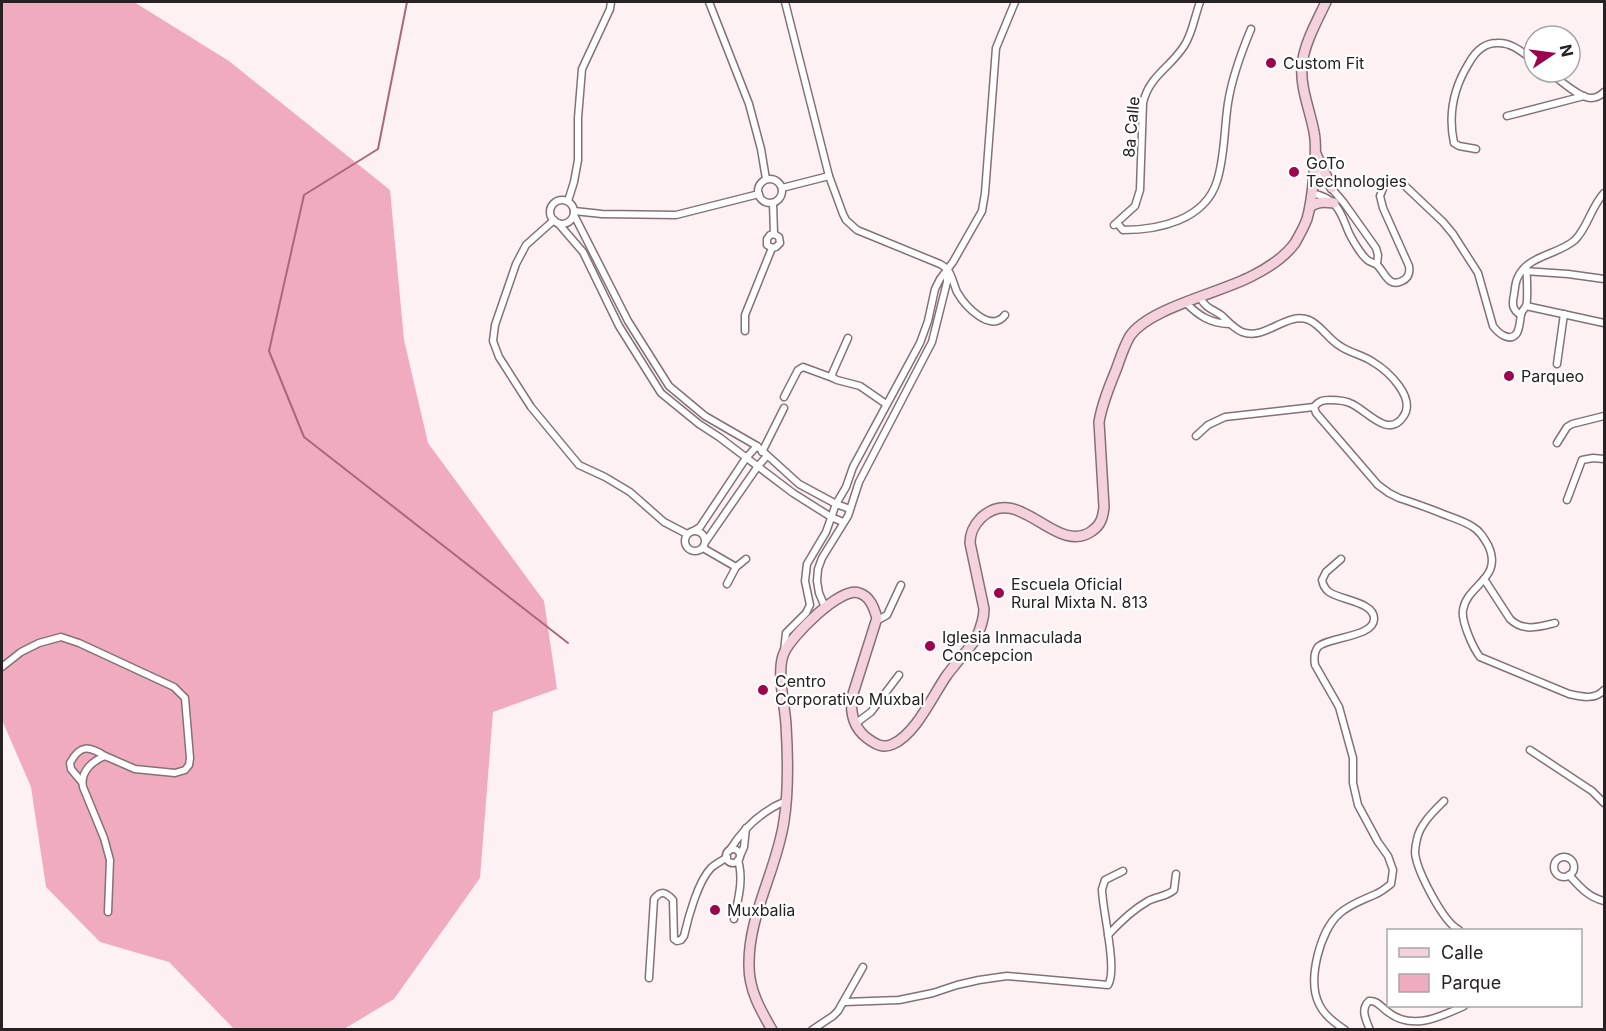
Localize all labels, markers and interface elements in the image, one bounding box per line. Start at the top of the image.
north arrow [1522,24,1582,84]
text: N [1555,42,1578,59]
place label: Custom Fit [1283,53,1364,73]
marker: Custom Fit [1264,56,1278,70]
street label: 8a Calle [1118,96,1144,158]
place label: GoTo Technologies [1306,153,1407,191]
marker: GoTo Technologies [1287,165,1301,179]
place label: Parqueo [1521,366,1584,386]
marker: Parqueo [1502,369,1516,383]
place label: Escuela Oficial Rural Mixta N. 813 [1011,574,1148,612]
marker: Escuela Oficial Rural Mixta N. 813 [992,586,1006,600]
place label: Iglesia Inmaculada Concepcion [942,627,1082,665]
marker: Iglesia Inmaculada Concepcion [923,639,937,653]
place label: Centro Corporativo Muxbal [775,671,924,709]
marker: Centro Corporativo Muxbal [756,683,770,697]
place label: Muxbalia [727,900,795,920]
marker: Muxbalia [708,903,722,917]
legend [1387,929,1582,1007]
text: Calle [1441,942,1483,963]
text: Parque [1441,972,1501,993]

